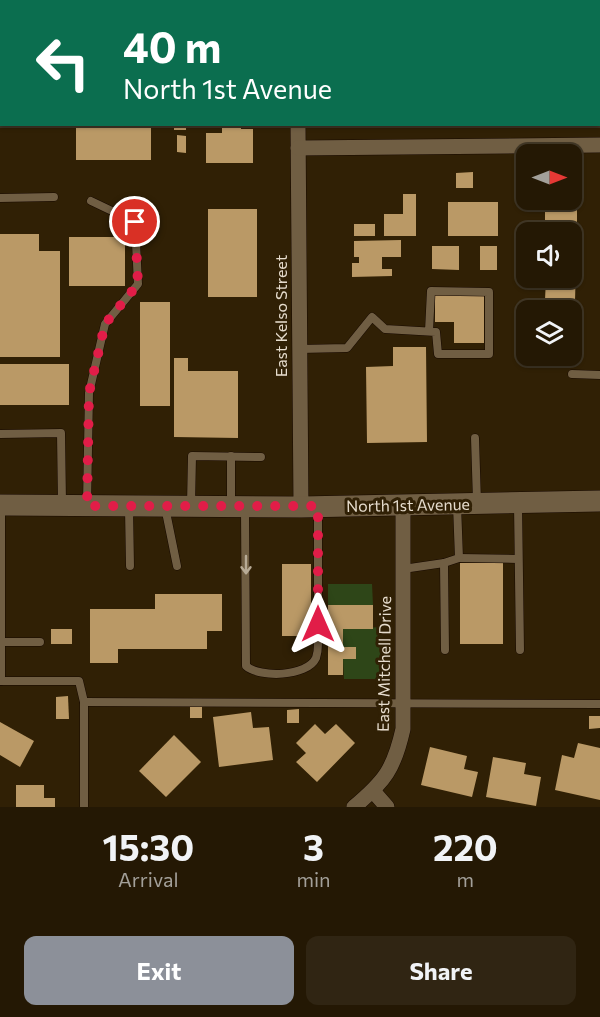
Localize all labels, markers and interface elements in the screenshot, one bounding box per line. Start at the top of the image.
text: 40 m [123,20,221,72]
icon: left [24,24,102,102]
text: North 1st Avenue [123,72,332,105]
north arrow [516,144,582,210]
map controls [516,144,582,366]
pin [109,196,160,247]
icon: arrive [118,205,151,238]
button: sound [516,222,582,288]
street label: East Kelso Street [271,254,290,377]
button: layers [516,300,582,366]
street label: North 1st Avenue [346,494,470,515]
one-way arrow [240,554,252,574]
position arrow [286,592,350,656]
street label: East Mitchell Drive [373,596,394,732]
text: 15:30 [102,824,194,868]
text: 3 [303,824,324,868]
text: 220 [433,824,498,868]
text: Arrival [118,867,179,891]
text: min [296,867,331,891]
text: m [457,867,474,891]
button: Exit [24,936,294,1005]
button: Share [306,936,576,1005]

